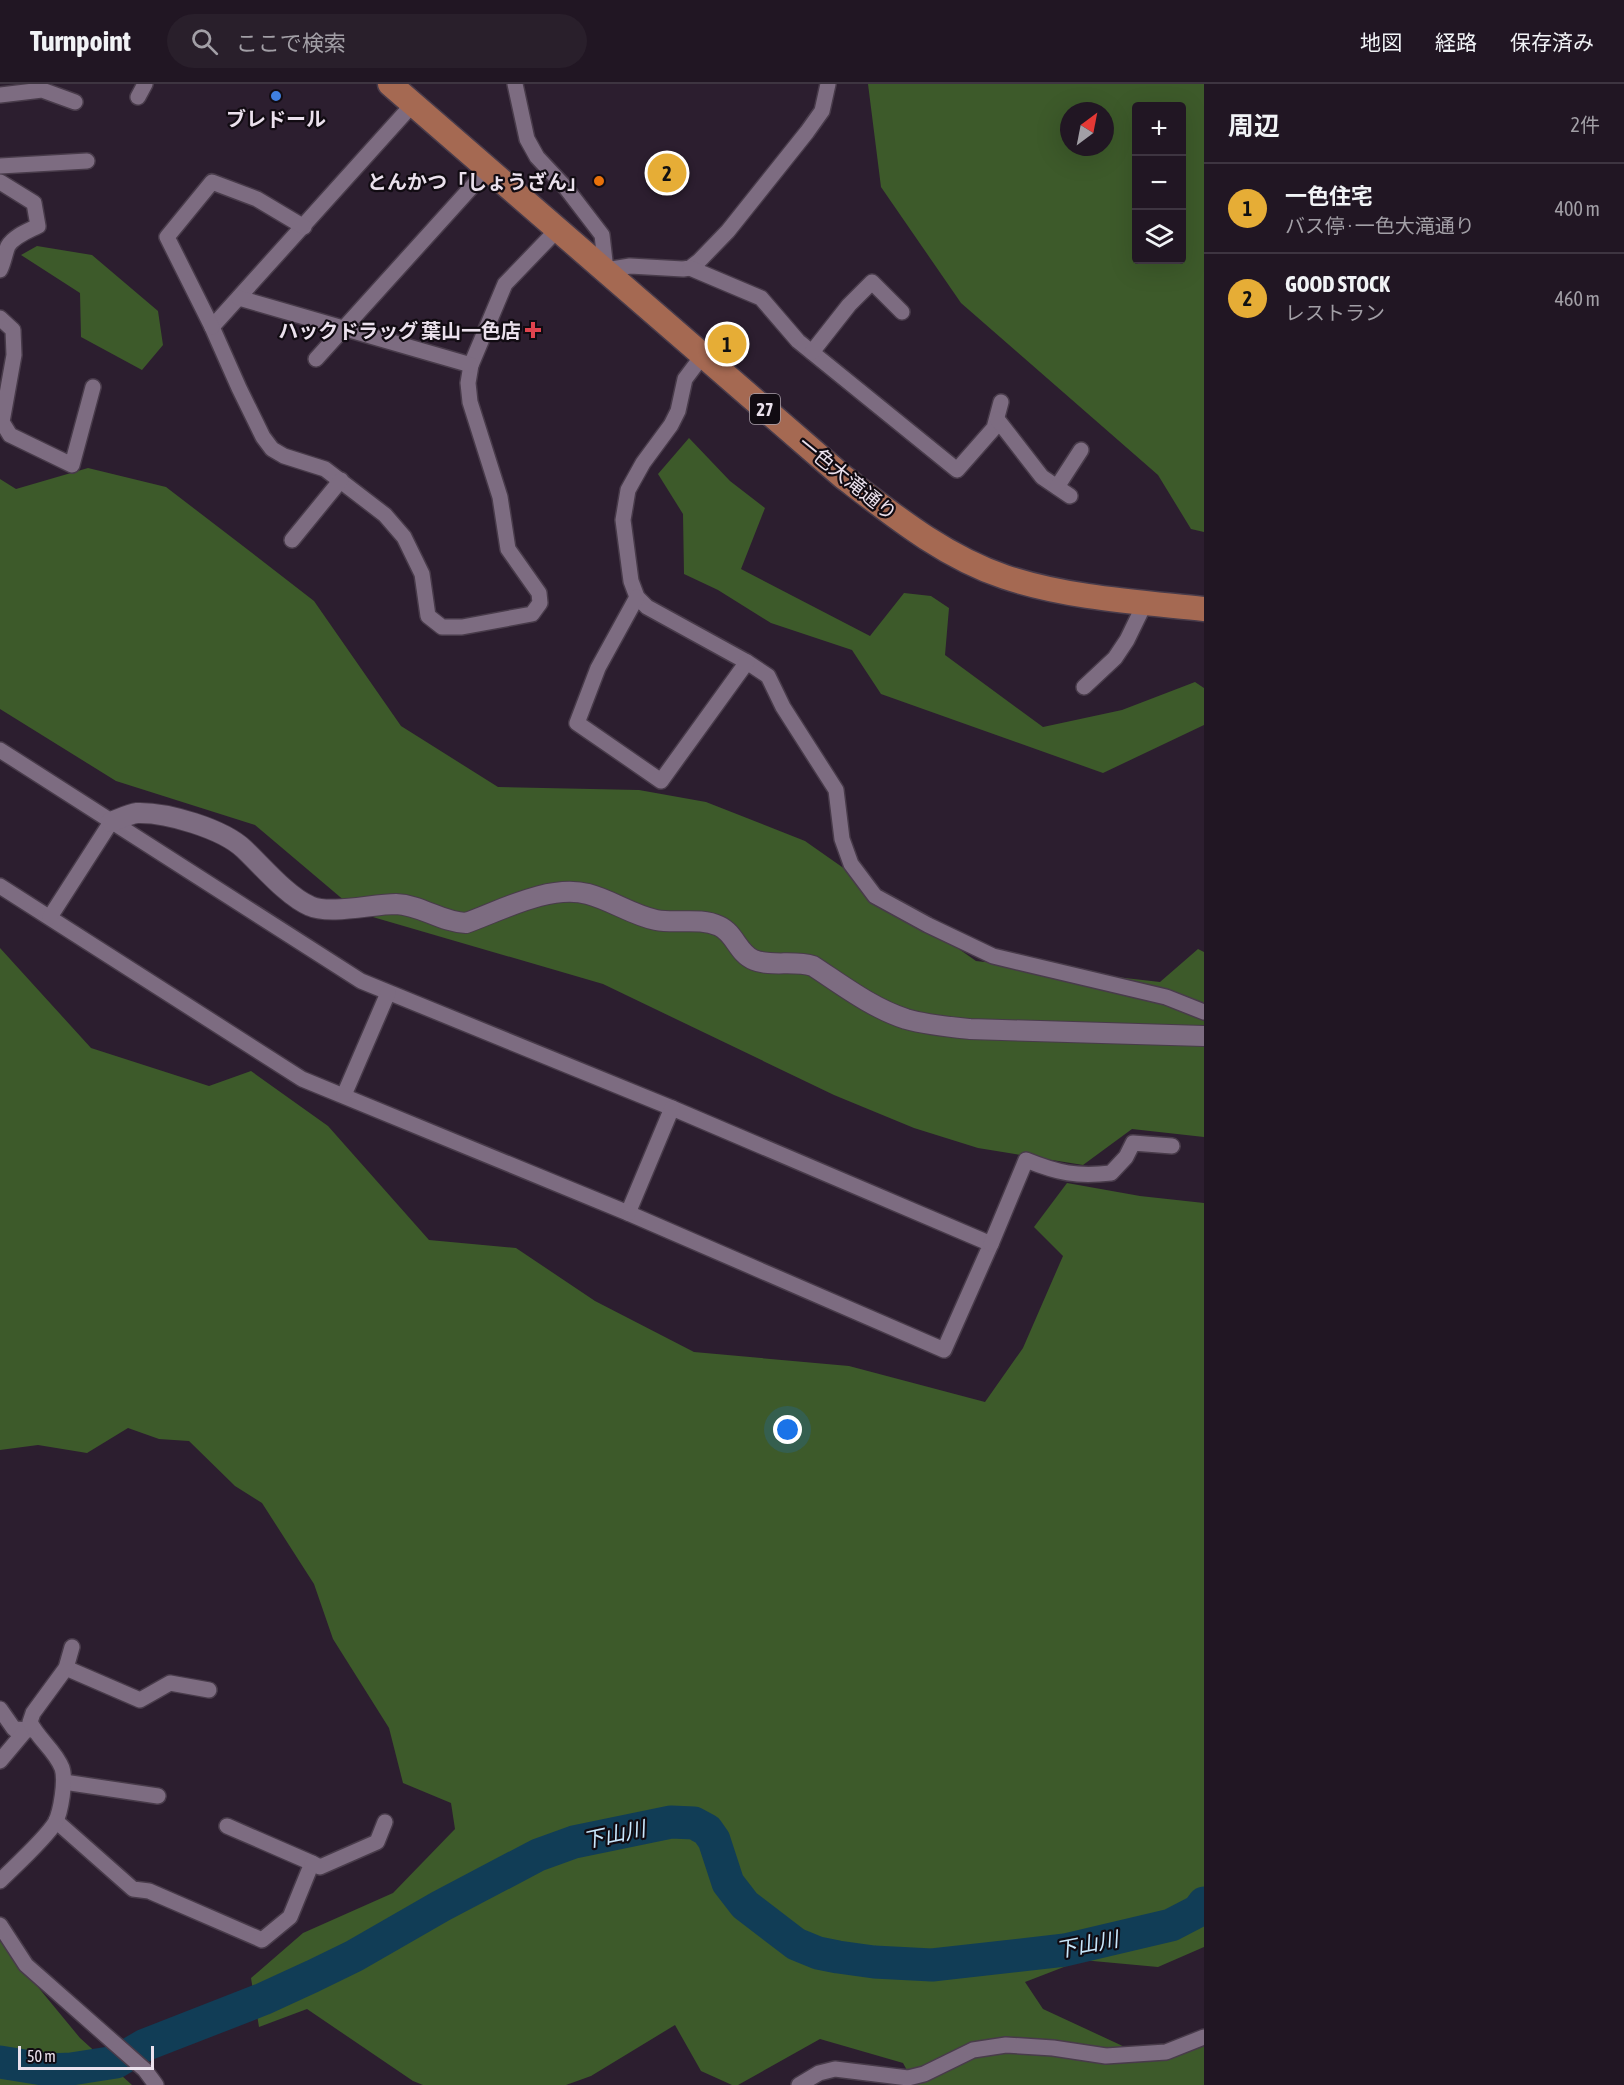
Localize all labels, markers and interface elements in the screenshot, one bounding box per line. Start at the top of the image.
search box [167,14,587,68]
text: Turnpoint [30,25,131,57]
icon: search [188,25,221,58]
text: ここで検索 [236,30,346,56]
text: 地図 [1360,30,1402,54]
text: 経路 [1435,30,1477,54]
text: 保存済み [1510,30,1594,54]
marker: ブレドール [269,89,283,103]
north arrow [1060,102,1114,156]
map controls [1132,102,1186,264]
button: + [1132,102,1186,156]
place label: ブレドール [226,107,326,130]
text: 周辺 [1228,111,1280,141]
text: 2件 [1571,113,1600,136]
pin: 2 [648,150,686,196]
button: − [1132,156,1186,210]
place label: とんかつ「しょうざん」 [367,170,587,193]
marker: とんかつ「しょうざん」 [592,174,606,188]
text: 一色住宅 [1285,183,1373,209]
text: 1 [1243,197,1252,220]
text: 400 m [1555,197,1600,220]
button: layers [1132,210,1186,264]
text: バス停 · 一色大滝通り [1285,214,1475,237]
text: GOOD STOCK [1285,271,1390,297]
text: 2 [1243,287,1252,310]
text: 460 m [1555,287,1600,310]
text: レストラン [1285,301,1385,324]
place label: ハックドラッグ 葉山一色店 [278,319,521,342]
pin: 1 [708,322,746,366]
marker: ハックドラッグ 葉山一色店 [526,323,540,337]
road number: 27 [750,394,780,424]
street label: 一色大滝通り [794,431,902,525]
your location [773,1415,802,1444]
water label: 下山川 [581,1815,649,1852]
water label: 下山川 [1054,1926,1122,1962]
scale bar [18,2043,154,2070]
text: 50 m [27,2047,56,2065]

